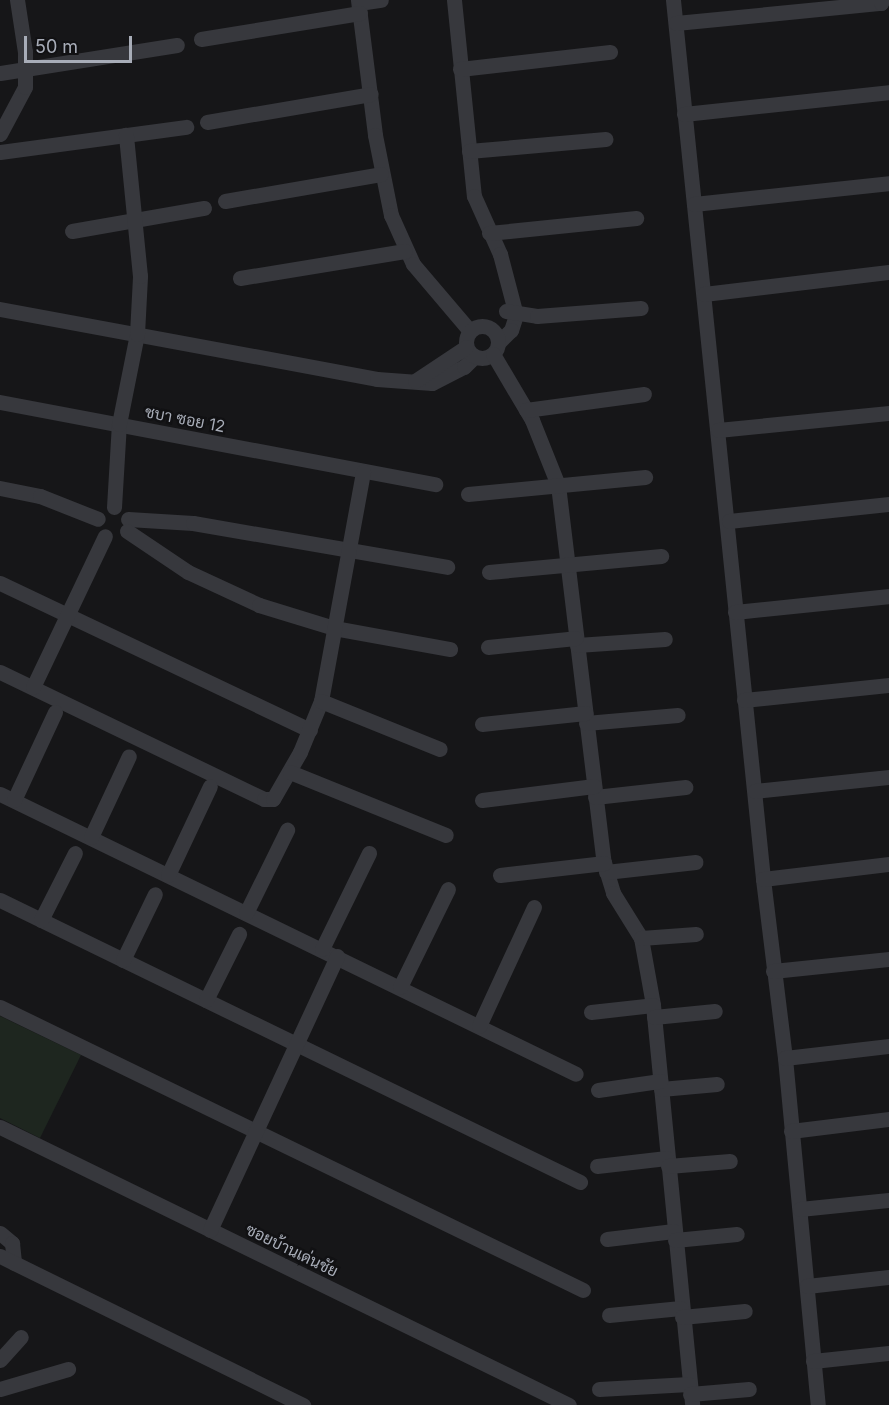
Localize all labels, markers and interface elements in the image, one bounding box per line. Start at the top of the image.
scale bar [27,24,135,62]
text: 50 m [35,36,78,57]
street label: ชบา ซอย 12 [143,402,227,436]
street label: ซอยบ้านเด่นชัย [243,1219,341,1281]

